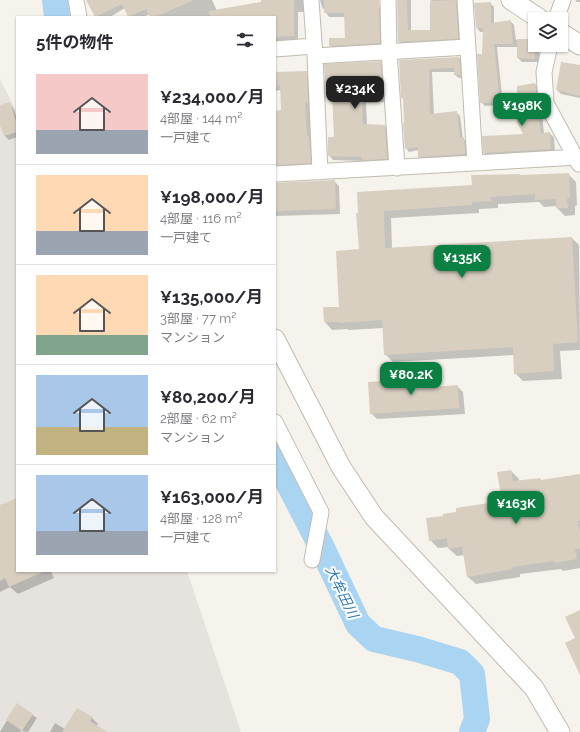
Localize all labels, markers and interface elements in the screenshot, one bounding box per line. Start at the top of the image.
map controls [528,12,568,52]
button: layers [528,12,568,52]
icon: filters [234,29,256,51]
text: 5件の物件 [36,32,113,52]
pin: ¥234K [327,76,383,110]
text: ¥234K [335,81,375,96]
text: ¥234,000/月 [160,87,265,107]
icon: home [68,90,116,138]
pin: ¥198K [494,93,550,127]
text: ¥198K [502,98,542,113]
text: 4部屋 · 144 m² [160,111,242,126]
text: 一戸建て [160,130,212,145]
text: ¥198,000/月 [160,187,265,207]
icon: home [68,191,116,239]
text: 4部屋 · 116 m² [160,211,241,226]
text: 一戸建て [160,230,212,245]
pin: ¥135K [434,245,490,279]
text: ¥135K [443,250,481,265]
text: ¥135,000/月 [160,287,263,307]
icon: home [68,291,116,339]
text: 3部屋 · 77 m² [160,311,236,326]
text: マンション [160,330,225,345]
pin: ¥80.2K [378,362,444,396]
text: ¥80.2K [389,367,433,382]
text: ¥80,200/月 [160,387,256,407]
icon: home [68,391,116,439]
text: 2部屋 · 62 m² [160,411,237,426]
text: マンション [160,430,225,445]
text: ¥163,000/月 [160,487,264,507]
icon: home [68,491,116,539]
pin: ¥163K [488,491,544,525]
text: ¥163K [496,496,536,511]
text: 4部屋 · 128 m² [160,511,243,526]
text: 一戸建て [160,530,212,545]
water label: 大牟田川 [323,563,362,622]

